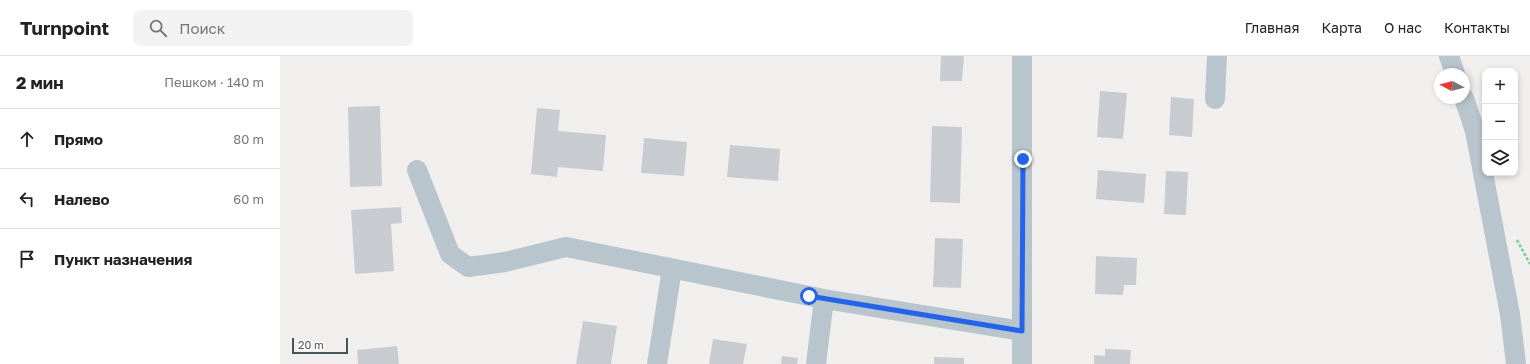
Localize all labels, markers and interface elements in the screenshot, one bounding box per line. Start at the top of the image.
search box [133,10,413,46]
text: Turnpoint [20,16,109,39]
icon: search [147,17,169,39]
text: Поиск [179,19,225,37]
text: Главная [1245,19,1299,36]
text: Карта [1321,19,1362,36]
text: О нас [1384,19,1422,36]
text: Контакты [1444,19,1510,36]
north arrow [1434,68,1470,104]
map controls [1482,68,1518,176]
button: + [1482,68,1518,104]
text: 2 мин [16,72,64,93]
text: Пешком · 140 m [164,74,264,90]
button: − [1482,104,1518,140]
icon: ahead [16,128,38,150]
text: Прямо [54,130,103,148]
text: 80 m [233,131,264,147]
button: layers [1482,140,1518,176]
route end [1014,150,1032,168]
icon: left [16,188,38,210]
text: Налево [54,190,110,208]
text: 60 m [233,191,264,207]
icon: arrive [16,248,38,270]
text: Пункт назначения [54,250,192,268]
route start [800,287,818,305]
scale bar [292,336,348,355]
text: 20 m [298,338,324,351]

